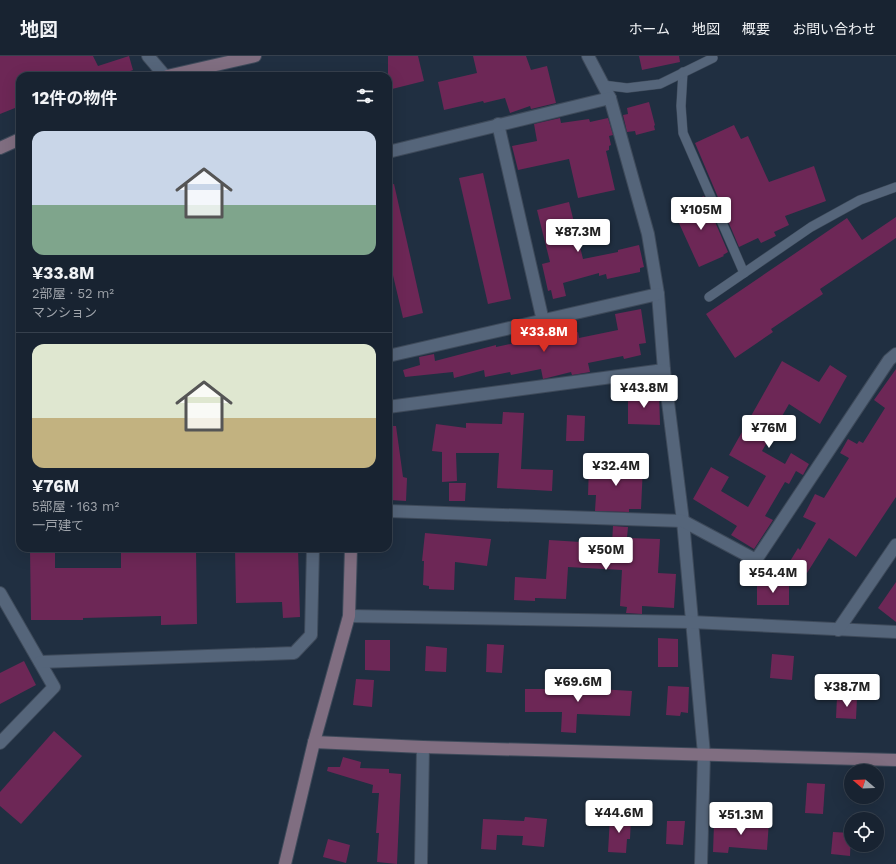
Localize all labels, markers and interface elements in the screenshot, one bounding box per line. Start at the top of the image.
text: 地図 [20,18,58,41]
text: ホーム [628,21,670,37]
text: 地図 [692,21,720,37]
text: 概要 [742,21,770,37]
text: お問い合わせ [792,21,876,37]
icon: filters [354,85,376,107]
text: 12件の物件 [32,88,117,108]
icon: home [168,157,240,229]
pin: ¥105M [673,197,729,231]
text: ¥105M [680,202,722,217]
pin: ¥87.3M [545,219,611,253]
text: ¥87.3M [555,224,601,239]
text: ¥33.8M [32,263,95,283]
text: 2部屋 · 52 m² [32,286,114,301]
text: マンション [32,305,97,320]
pin: ¥33.8M [511,319,577,353]
text: ¥33.8M [520,324,568,339]
icon: home [168,370,240,442]
pin: ¥43.8M [611,375,677,409]
text: ¥43.8M [620,380,668,395]
pin: ¥76M [745,415,793,449]
text: ¥76M [751,420,787,435]
pin: ¥32.4M [583,453,649,487]
text: ¥32.4M [592,458,640,473]
text: ¥76M [32,476,79,496]
text: 5部屋 · 163 m² [32,499,119,514]
text: 一戸建て [32,518,84,533]
pin: ¥50M [582,537,630,571]
text: ¥50M [588,542,624,557]
pin: ¥54.4M [740,560,806,594]
text: ¥54.4M [749,565,797,580]
pin: ¥69.6M [545,669,611,703]
text: ¥69.6M [554,674,602,689]
pin: ¥38.7M [814,674,880,708]
text: ¥38.7M [824,679,870,694]
north arrow [844,764,884,804]
map controls [844,764,884,852]
pin: ¥44.6M [586,800,652,834]
pin: ¥51.3M [708,802,774,836]
text: ¥44.6M [595,805,643,820]
text: ¥51.3M [718,807,764,822]
button: locate [844,812,884,852]

